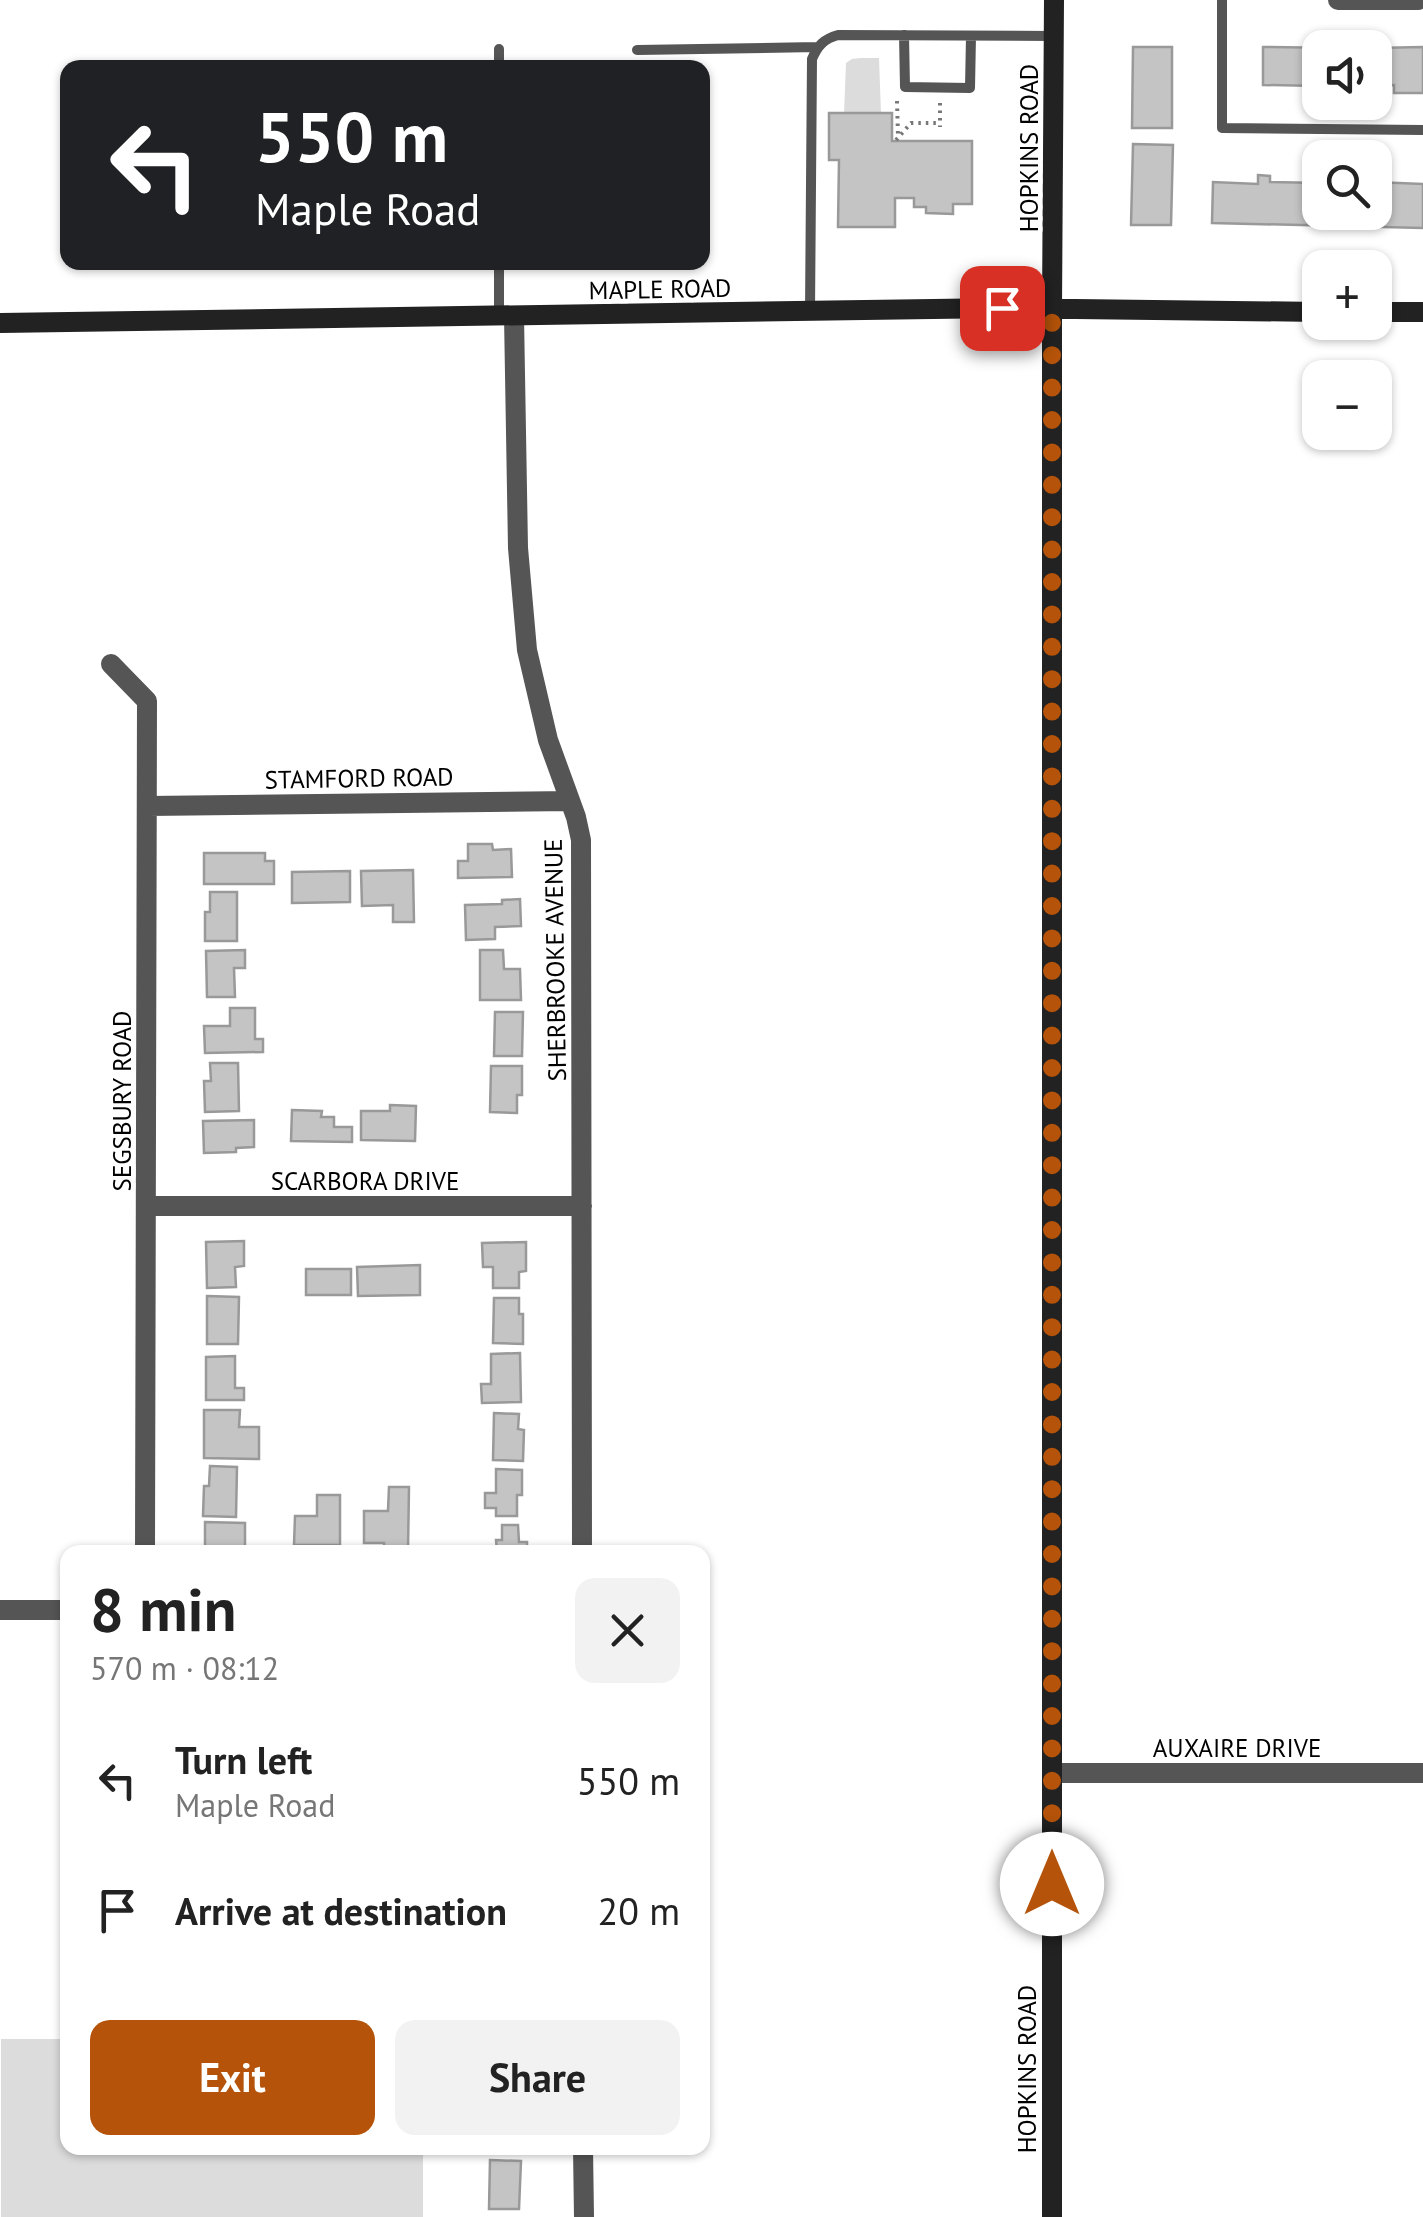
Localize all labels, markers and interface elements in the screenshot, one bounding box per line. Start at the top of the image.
map controls [1302,30,1392,450]
button: sound [1302,30,1392,120]
street label: HOPKINS ROAD [1013,64,1045,232]
text: 550 m [255,91,448,181]
icon: left [90,100,220,230]
button: search [1302,140,1392,230]
text: Maple Road [255,179,481,237]
button: + [1302,250,1392,340]
pin [960,266,1045,351]
street label: MAPLE ROAD [588,272,732,306]
icon: arrive [975,281,1030,336]
button: − [1302,360,1392,450]
street label: STAMFORD ROAD [264,760,454,796]
street label: SHERBROOKE AVENUE [537,838,573,1082]
street label: SEGSBURY ROAD [106,1011,138,1191]
street label: SCARBORA DRIVE [271,1165,459,1197]
text: 8 min [90,1570,236,1648]
button: close [575,1578,680,1683]
text: 570 m · 08:12 [90,1647,279,1689]
street label: AUXAIRE DRIVE [1153,1732,1321,1764]
text: Turn left [175,1735,312,1784]
icon: left [90,1753,145,1808]
text: 550 m [577,1756,680,1805]
text: Maple Road [175,1784,335,1826]
position arrow [1000,1832,1104,1936]
icon: arrive [90,1883,145,1938]
text: Arrive at destination [175,1886,507,1935]
text: 20 m [598,1886,680,1935]
street label: HOPKINS ROAD [1011,1985,1043,2153]
button: Exit [90,2020,375,2135]
button: Share [395,2020,680,2135]

